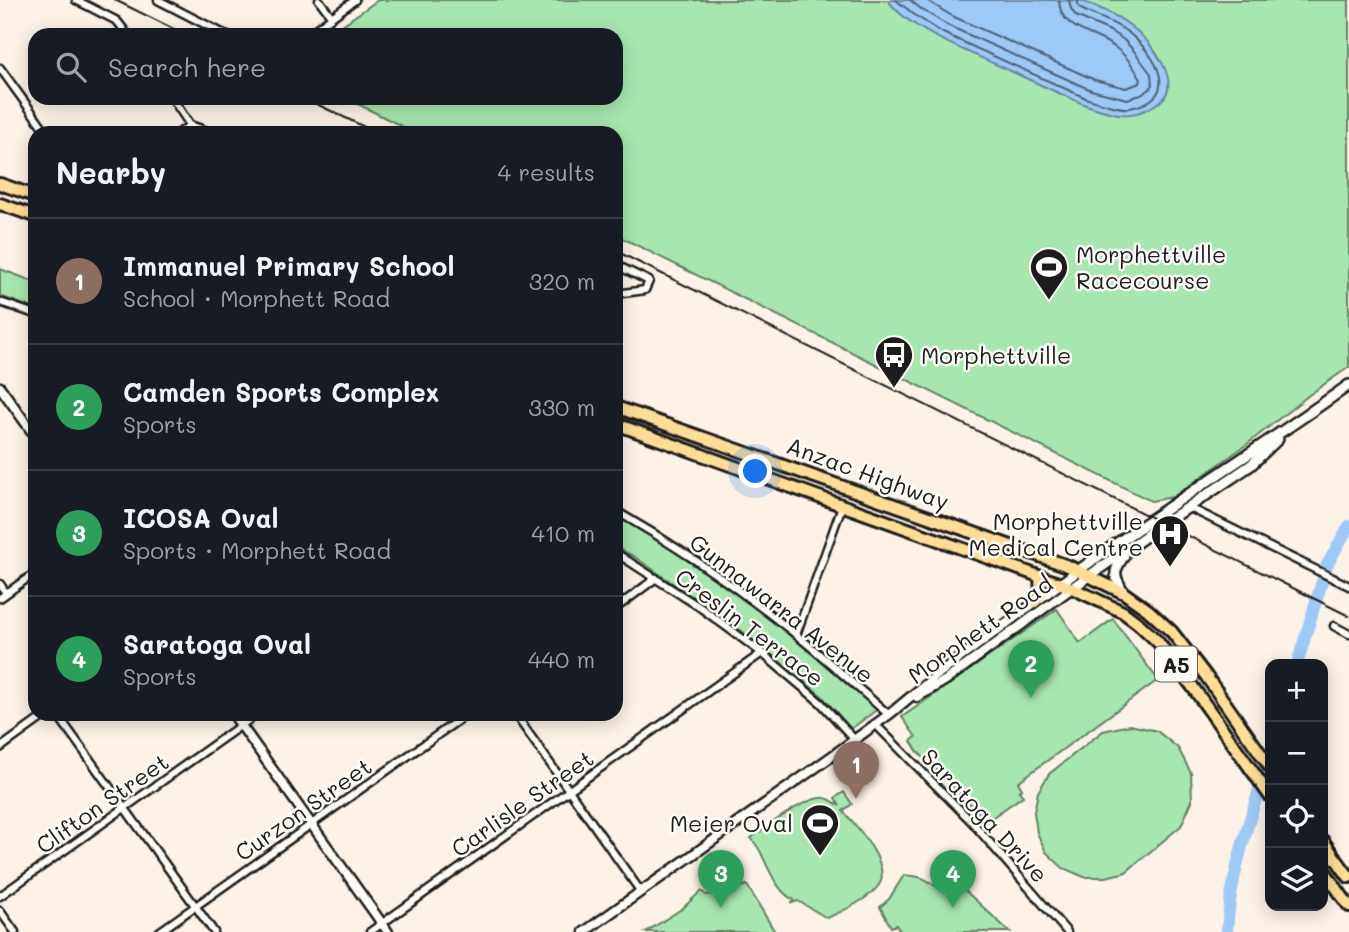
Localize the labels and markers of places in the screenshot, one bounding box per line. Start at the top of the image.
place label: Morphettville Racecourse [1076,239,1226,295]
sports icon: Morphettville Racecourse [1028,246,1070,301]
bus stop icon: Morphettville [873,334,915,389]
place label: Morphettville [921,340,1071,370]
place label: Morphettville Medical Centre [969,506,1143,562]
hospital icon: Morphettville Medical Centre [1149,513,1191,568]
pin: 2 [1008,640,1054,698]
pin: 1 [833,741,879,799]
sports icon: Meier Oval [799,802,841,857]
place label: Meier Oval [670,808,793,838]
pin: 3 [698,850,744,908]
pin: 4 [930,850,976,908]

